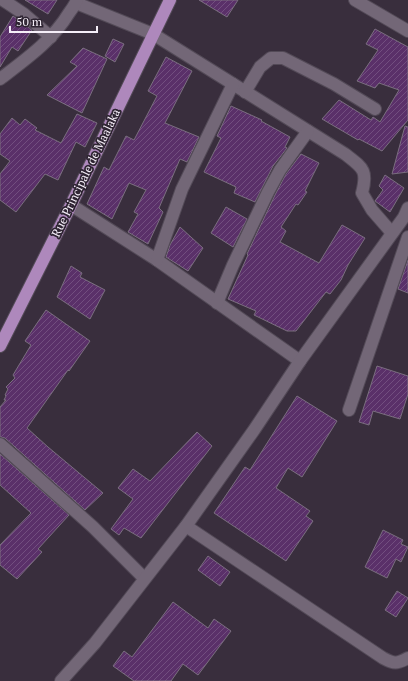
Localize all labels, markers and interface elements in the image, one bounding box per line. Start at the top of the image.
scale bar [10,8,97,34]
text: 50 m [16,14,43,29]
street label: Rue Principale de Maalaka [48,106,123,239]

